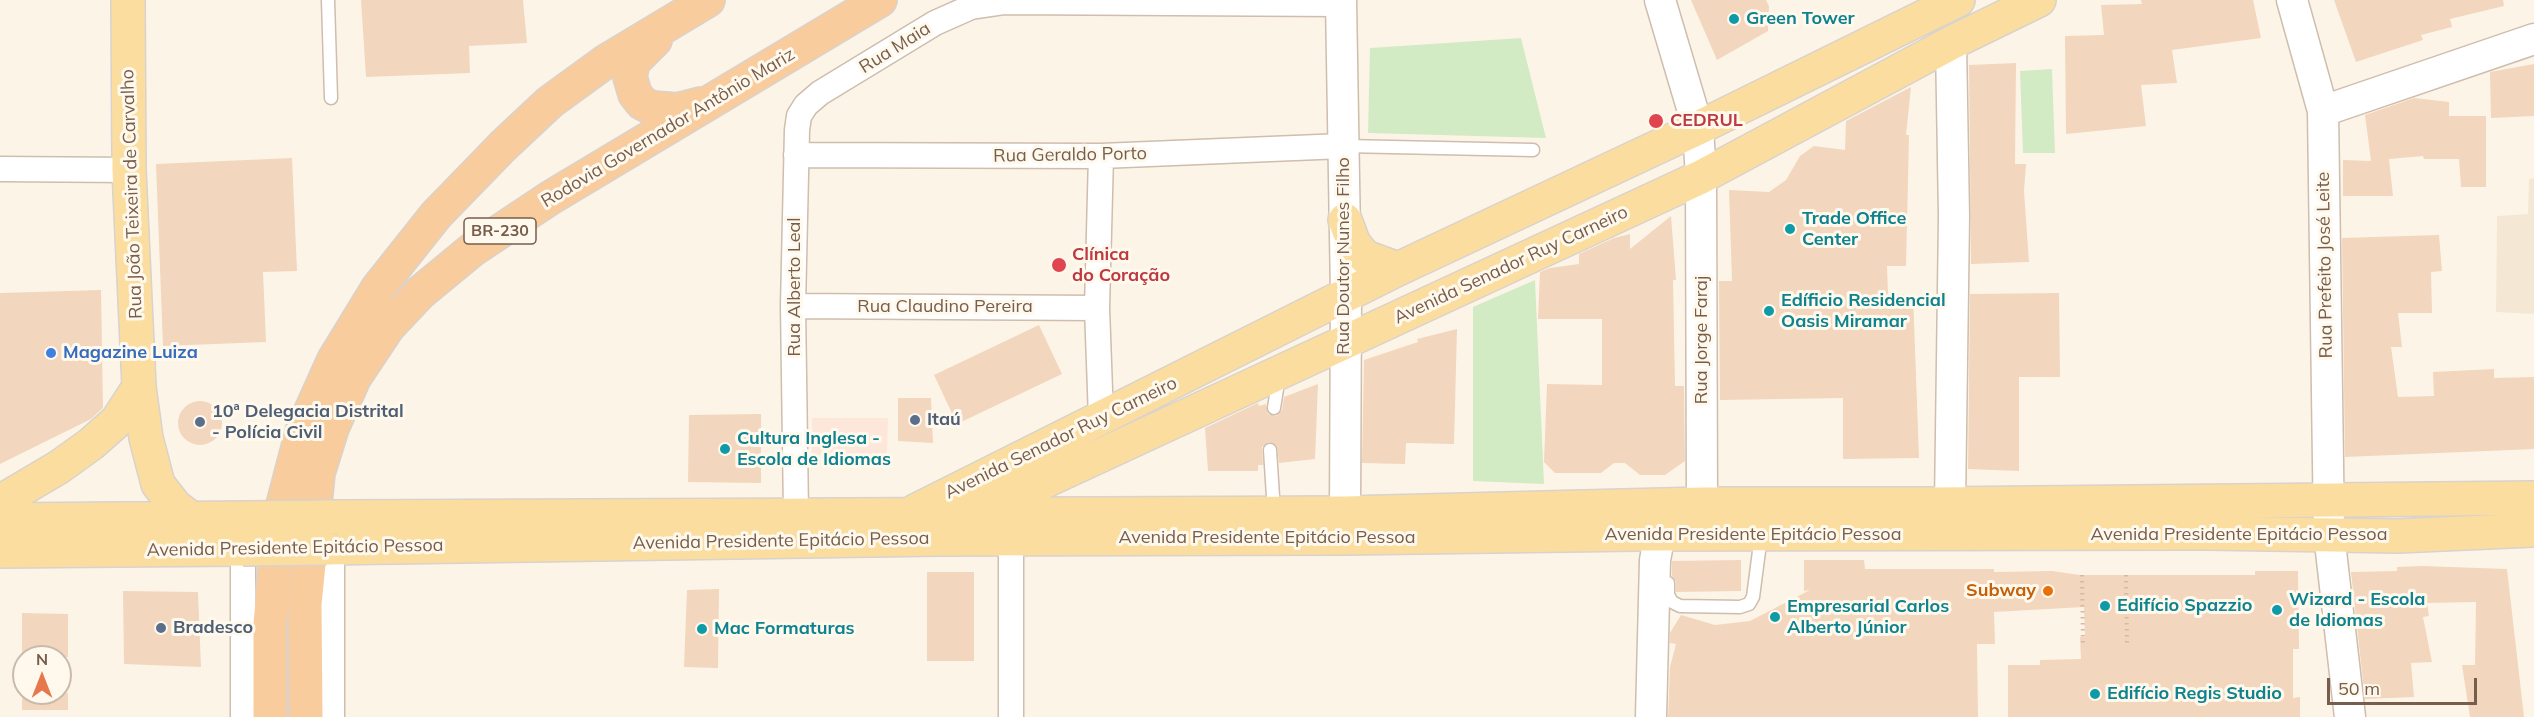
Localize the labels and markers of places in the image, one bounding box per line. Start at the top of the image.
place label: Green Tower [1746,8,1855,30]
marker: Green Tower [1727,12,1741,26]
place label: CEDRUL [1670,110,1743,132]
marker: CEDRUL [1647,112,1665,130]
place label: Trade Office Center [1802,208,1906,250]
marker: Trade Office Center [1783,222,1797,236]
place label: Clínica do Coração [1072,244,1170,286]
marker: Clínica do Coração [1050,256,1068,274]
place label: Edíficio Residencial Oasis Miramar [1781,290,1946,332]
marker: Edíficio Residencial Oasis Miramar [1762,304,1776,318]
place label: Magazine Luiza [63,342,198,364]
marker: Magazine Luiza [44,346,58,360]
place label: 10ª Delegacia Distrital - Polícia Civil [212,401,404,444]
place label: Itaú [927,409,961,431]
marker: Itaú [908,413,922,427]
marker: 10ª Delegacia Distrital - Polícia Civil [193,415,207,429]
place label: Cultura Inglesa - Escola de Idiomas [737,428,891,470]
marker: Cultura Inglesa - Escola de Idiomas [718,442,732,456]
place label: Subway [1966,580,2036,602]
marker: Subway [2041,584,2055,598]
place label: Wizard - Escola de Idiomas [2289,589,2425,632]
place label: Edifício Spazzio [2117,595,2252,617]
place label: Empresarial Carlos Alberto Júnior [1787,596,1949,638]
marker: Edifício Spazzio [2098,599,2112,613]
marker: Wizard - Escola de Idiomas [2270,603,2284,617]
marker: Empresarial Carlos Alberto Júnior [1768,610,1782,624]
place label: Bradesco [173,617,253,639]
place label: Mac Formaturas [714,618,855,640]
marker: Bradesco [154,621,168,635]
marker: Mac Formaturas [695,622,709,636]
place label: Edifício Regis Studio [2107,683,2282,705]
marker: Edifício Regis Studio [2088,687,2102,701]

